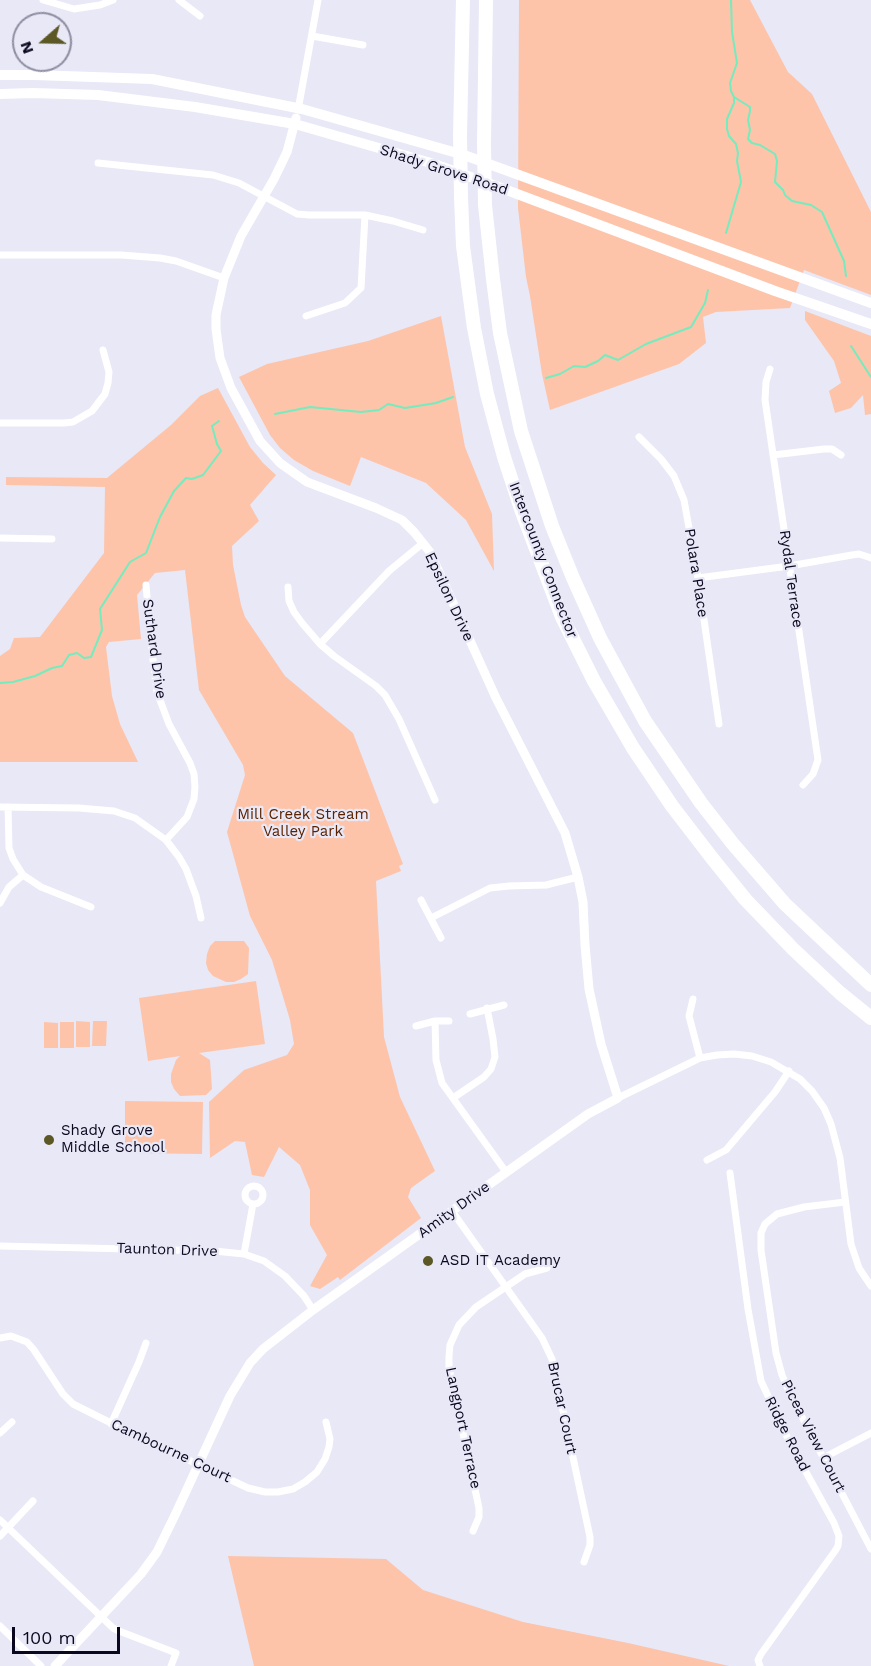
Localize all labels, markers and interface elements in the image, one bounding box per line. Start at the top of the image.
north arrow [12,12,72,72]
text: N [16,39,37,56]
street label: Shady Grove Road [378,141,510,199]
street label: Intercounty Connector [505,479,581,641]
street label: Polara Place [680,527,712,619]
street label: Rydal Terrace [775,529,807,629]
street label: Epsilon Drive [421,550,477,644]
street label: Suthard Drive [138,598,170,700]
park label: Mill Creek Stream Valley Park [237,806,369,841]
place label: Shady Grove Middle School [61,1122,165,1157]
marker: Shady Grove Middle School [42,1133,56,1147]
street label: Amity Drive [414,1178,494,1242]
street label: Taunton Drive [116,1239,218,1261]
place label: ASD IT Academy [440,1252,560,1270]
marker: ASD IT Academy [421,1254,435,1268]
street label: Brucar Court [543,1360,581,1456]
street label: Langport Terrace [441,1366,485,1490]
street label: Picea View Court [777,1377,849,1495]
street label: Ridge Road [760,1394,814,1474]
street label: Cambourne Court [108,1415,234,1487]
scale bar [15,1615,123,1653]
text: 100 m [23,1627,76,1648]

